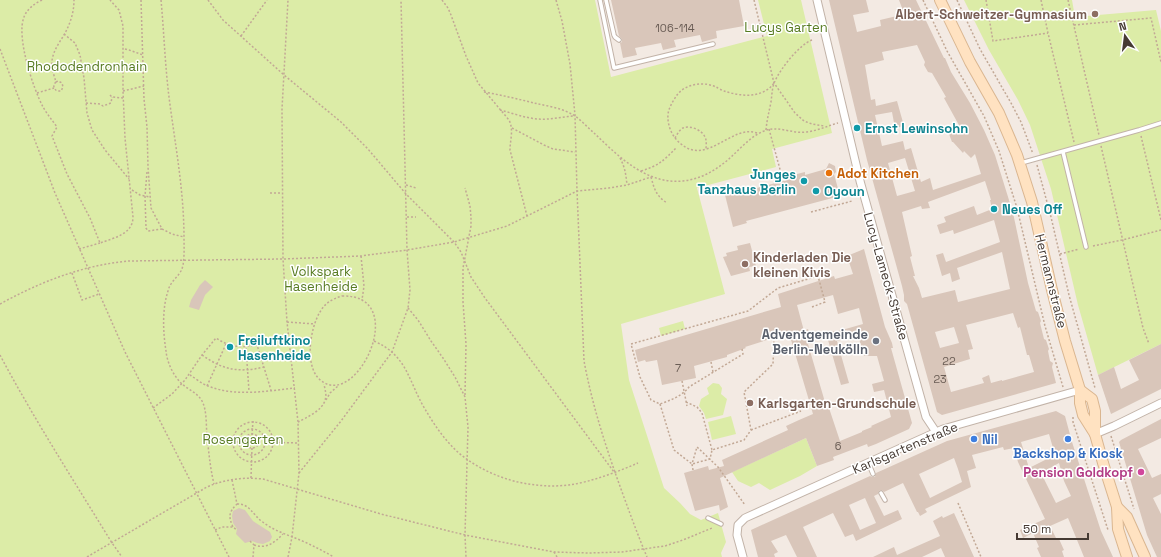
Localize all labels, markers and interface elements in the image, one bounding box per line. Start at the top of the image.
place label: Albert-Schweitzer-Gymnasium [895,6,1087,23]
marker: Albert-Schweitzer-Gymnasium [1090,9,1100,19]
north arrow [1105,16,1145,56]
park label: Lucys Garten [744,19,828,36]
text: N [1117,19,1128,34]
house number: 106-114 [655,21,695,35]
park label: Rhododendronhain [27,58,147,75]
place label: Ernst Lewinsohn [865,120,968,137]
marker: Ernst Lewinsohn [852,123,862,133]
place label: Adot Kitchen [837,165,919,182]
place label: Junges Tanzhaus Berlin [698,166,796,198]
marker: Adot Kitchen [824,168,834,178]
marker: Junges Tanzhaus Berlin [799,176,809,186]
place label: Oyoun [824,183,865,200]
marker: Oyoun [811,186,821,196]
place label: Neues Off [1002,201,1063,218]
marker: Neues Off [989,204,999,214]
street label: Lucy-Lameck-Straße [860,210,912,342]
street label: Hermannstraße [1031,232,1071,330]
place label: Kinderladen Die kleinen Kivis [753,249,851,281]
marker: Kinderladen Die kleinen Kivis [740,259,750,269]
park label: Volkspark Hasenheide [284,263,358,295]
place label: Adventgemeinde Berlin-Neukölln [762,326,868,358]
place label: Freiluftkino Hasenheide [238,332,311,364]
marker: Adventgemeinde Berlin-Neukölln [871,336,881,346]
marker: Freiluftkino Hasenheide [225,342,235,352]
house number: 22 [942,354,956,368]
house number: 7 [675,361,681,375]
house number: 23 [933,372,947,386]
place label: Karlsgarten-Grundschule [758,395,916,412]
marker: Karlsgarten-Grundschule [745,398,755,408]
street label: Karlsgartenstraße [850,418,960,478]
park label: Rosengarten [203,431,283,448]
place label: Nil [982,431,998,448]
marker: Nil [969,434,979,444]
marker: Backshop & Kiosk [1063,434,1073,444]
house number: 6 [835,439,842,453]
place label: Backshop & Kiosk [1013,445,1124,462]
place label: Pension Goldkopf [1023,464,1133,481]
marker: Pension Goldkopf [1136,467,1146,477]
scale bar [1017,515,1088,541]
text: 50 m [1023,521,1051,537]

